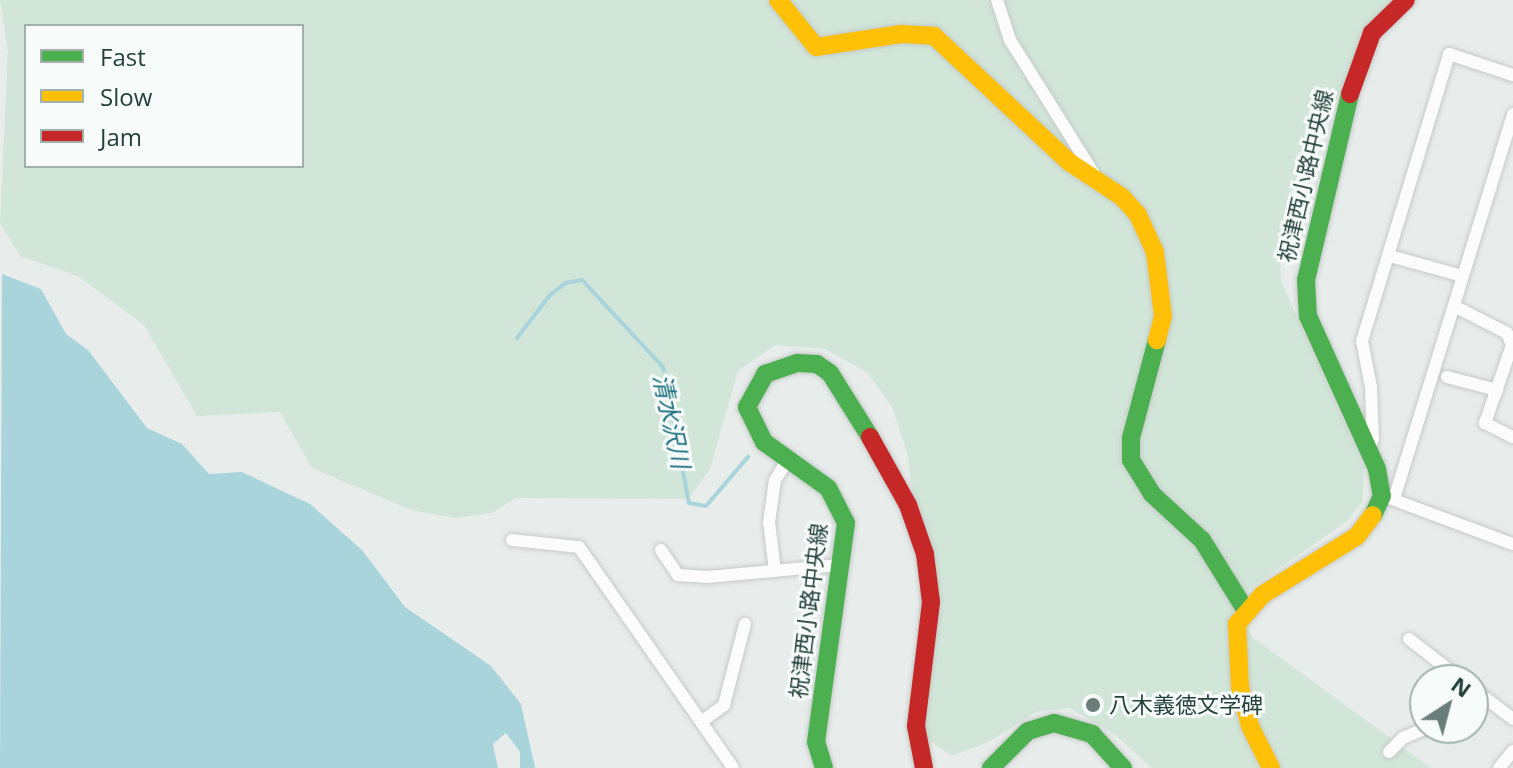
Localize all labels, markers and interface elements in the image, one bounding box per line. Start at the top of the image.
legend [24,24,304,168]
text: Fast [100,40,146,73]
text: Slow [100,80,152,113]
street label: 祝津西小路中央線 [1272,87,1338,265]
text: Jam [100,120,142,153]
water label: 清水沢川 [648,371,696,471]
street label: 祝津西小路中央線 [784,522,832,700]
north arrow [1409,664,1489,744]
text: N [1446,669,1478,704]
place label: 八木義徳文学碑 [1109,692,1263,718]
marker: 八木義徳文学碑 [1084,696,1102,714]

